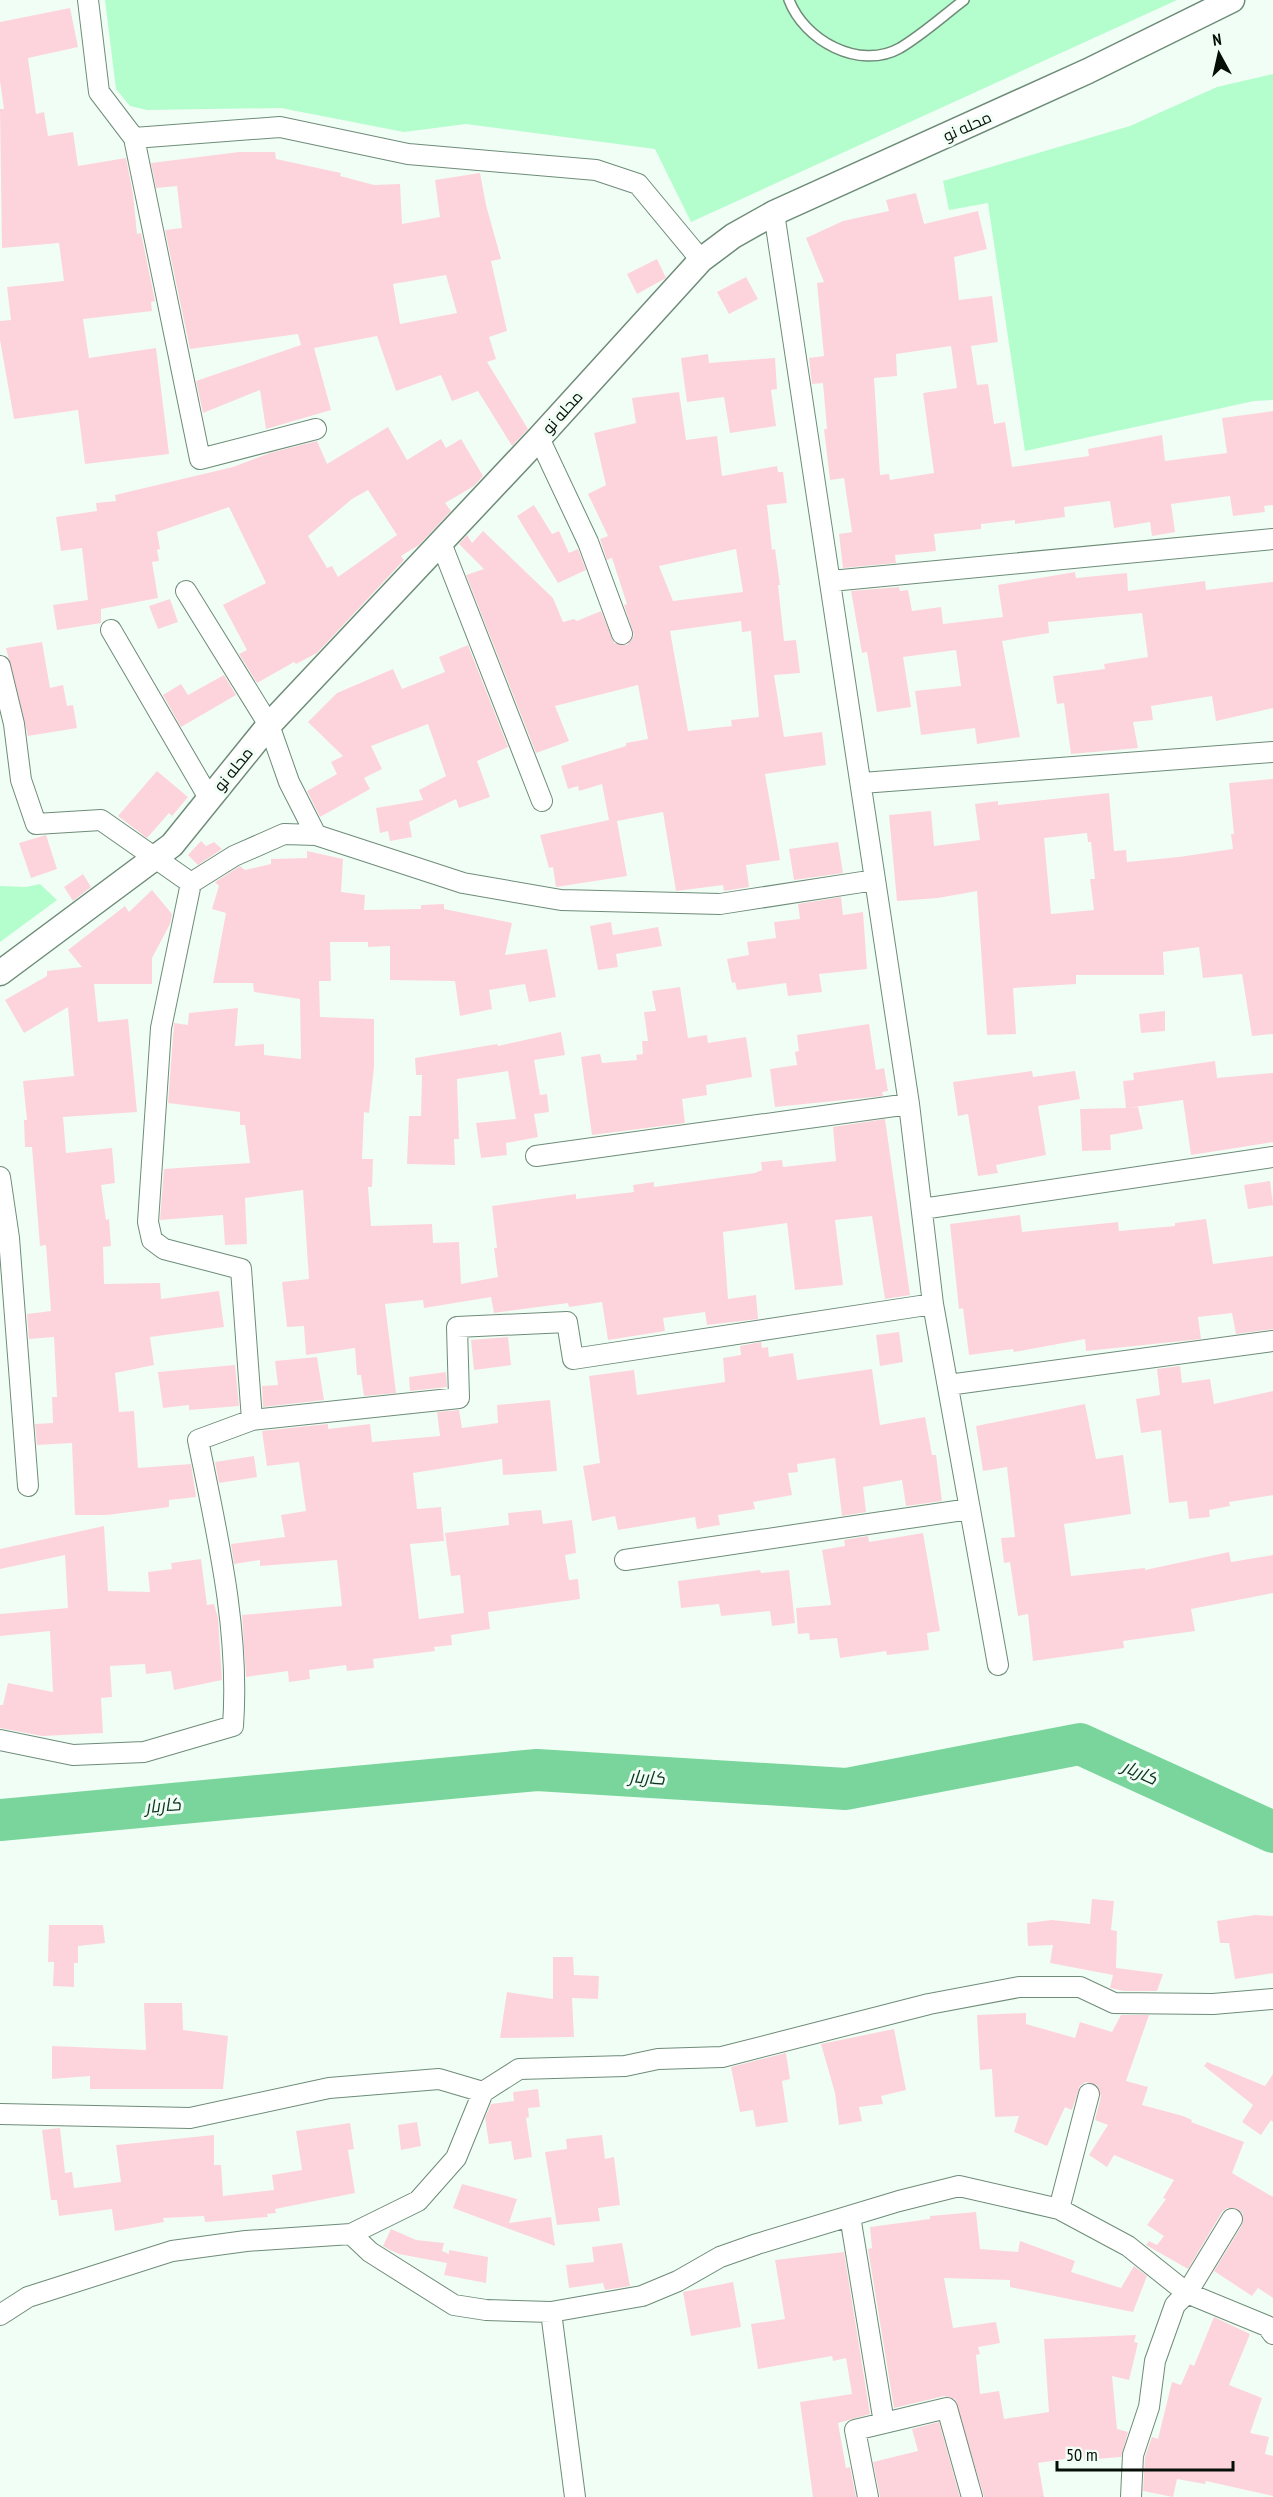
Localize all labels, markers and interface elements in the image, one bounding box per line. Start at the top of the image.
north arrow [1189,24,1249,84]
text: N [1211,29,1223,50]
street label: محله نو [940,106,994,146]
street label: محله نو [538,386,586,438]
street label: محله نو [209,743,257,795]
water label: کاربار [1117,1753,1162,1790]
water label: کاربار [626,1764,667,1790]
water label: کاربار [142,1792,183,1818]
scale bar [1057,2434,1232,2472]
text: 50 m [1066,2443,1098,2466]

